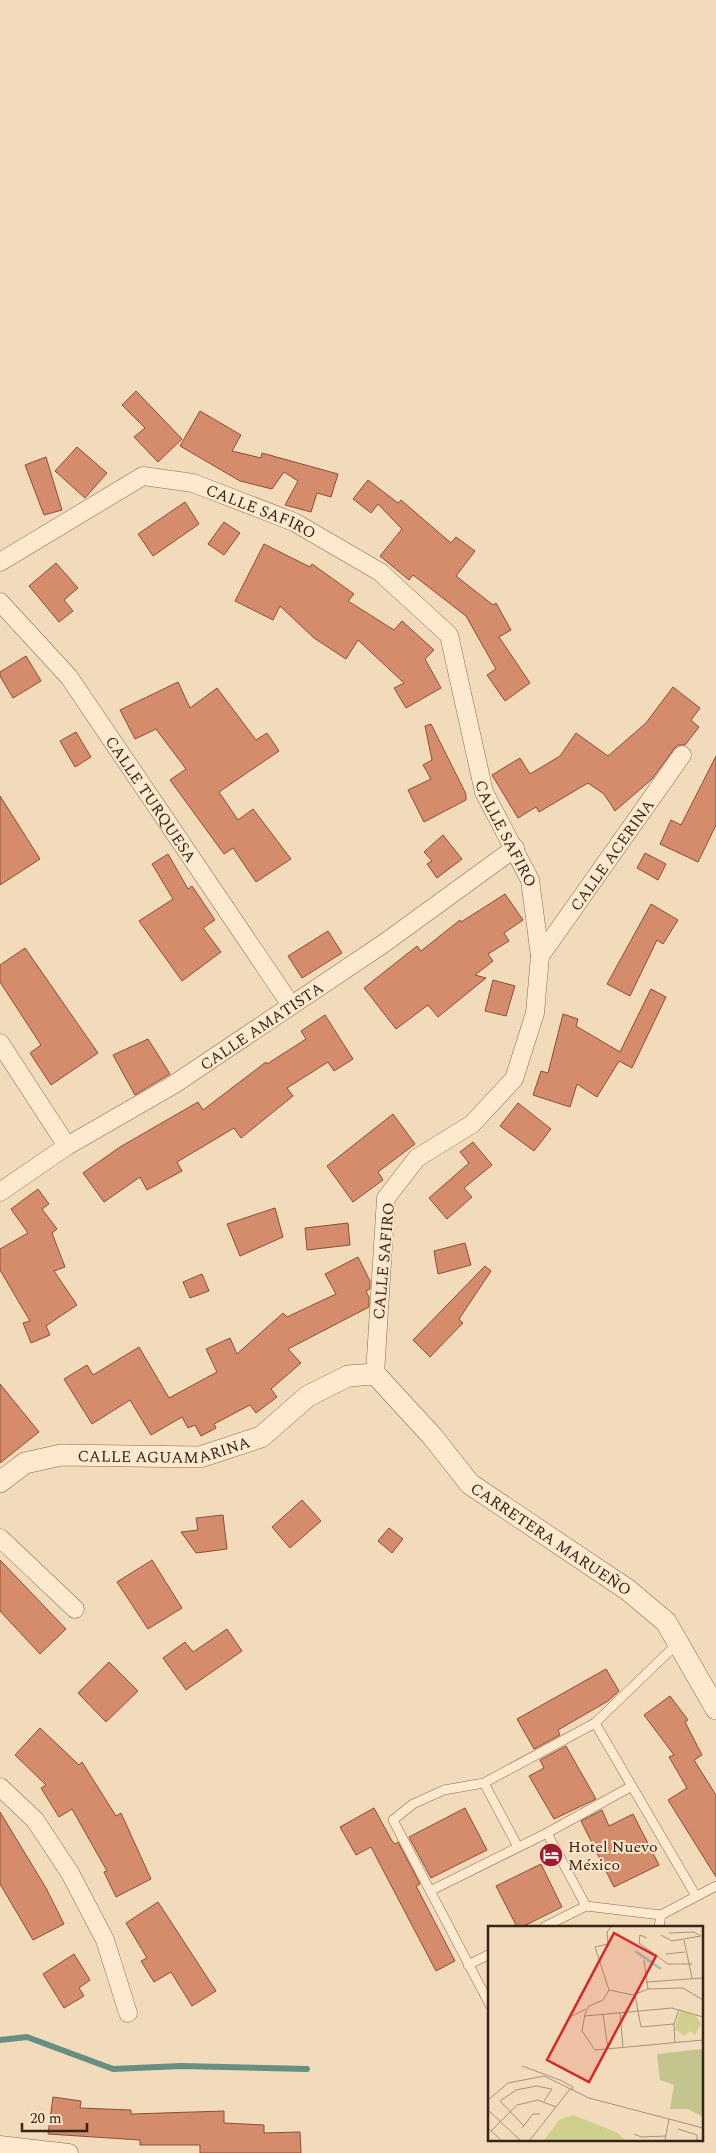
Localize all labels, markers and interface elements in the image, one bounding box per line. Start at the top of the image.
street label: CALLE SAFIRO [202,478,320,545]
street label: CALLE TURQUESA [99,731,202,868]
street label: CALLE SAFIRO [469,778,543,891]
street label: CALLE ACERINA [564,794,660,916]
street label: CALLE AMATISTA [195,976,329,1077]
street label: CALLE SAFIRO [367,1201,401,1321]
street label: CALLE AGUAMARINA [77,1430,253,1470]
street label: CARRETERA MARUEÑO [465,1477,636,1602]
place label: Hotel Nuevo México [568,1835,658,1877]
hotel icon: Hotel Nuevo México [538,1842,564,1868]
inset map [488,1926,704,2140]
scale bar [22,2100,88,2132]
text: 20 m [30,2107,62,2130]

